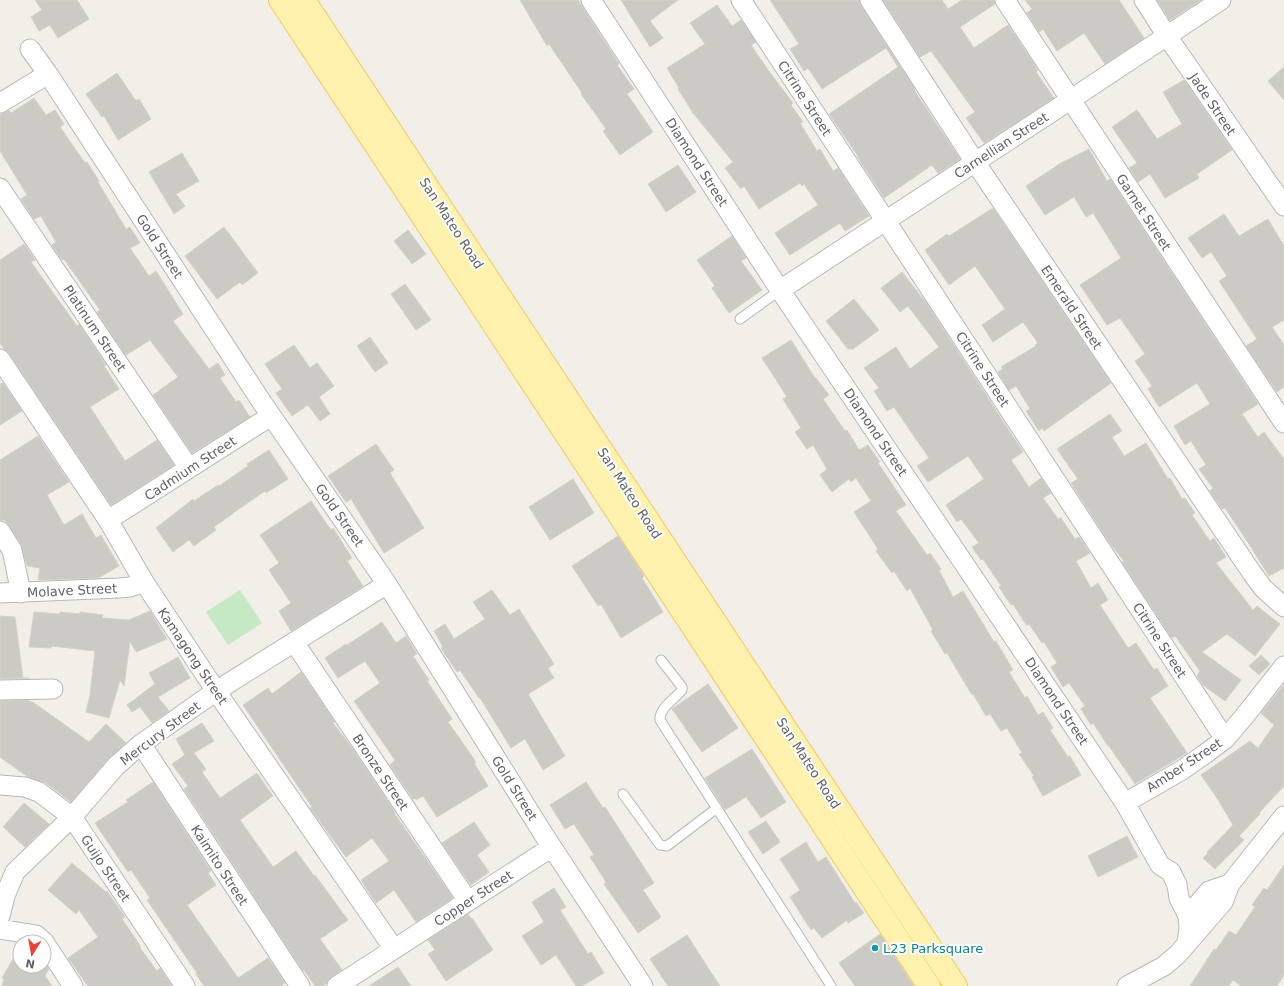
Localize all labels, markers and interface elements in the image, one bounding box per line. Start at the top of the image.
street label: Citrine Street [775,58,834,139]
street label: Jade Street [1186,70,1239,138]
street label: Carnellian Street [951,109,1051,181]
street label: Diamond Street [662,115,731,209]
street label: Garnet Street [1113,171,1174,253]
street label: San Mateo Road [417,175,487,272]
street label: Gold Street [133,211,186,281]
street label: Emerald Street [1038,263,1105,352]
street label: Platinum Street [60,282,129,374]
street label: Citrine Street [953,329,1012,410]
street label: Diamond Street [841,386,910,479]
street label: Cadmium Street [142,433,239,504]
street label: San Mateo Road [595,445,665,542]
street label: Gold Street [312,481,367,550]
street label: Molave Street [27,581,117,600]
street label: Citrine Street [1130,600,1189,681]
street label: Kamagong Street [155,605,230,707]
street label: Diamond Street [1022,655,1091,748]
street label: Mercury Street [117,698,203,768]
street label: San Mateo Road [774,715,844,812]
street label: Bronze Street [350,731,412,813]
street label: Amber Street [1144,735,1225,795]
street label: Gold Street [489,753,540,823]
street label: Kaimito Street [188,822,251,908]
street label: Guijo Street [78,832,133,904]
street label: Copper Street [431,867,515,929]
north arrow [12,934,52,974]
place label: L23 Parksquare [883,941,983,956]
marker: L23 Parksquare [870,943,880,953]
text: N [24,956,36,971]

